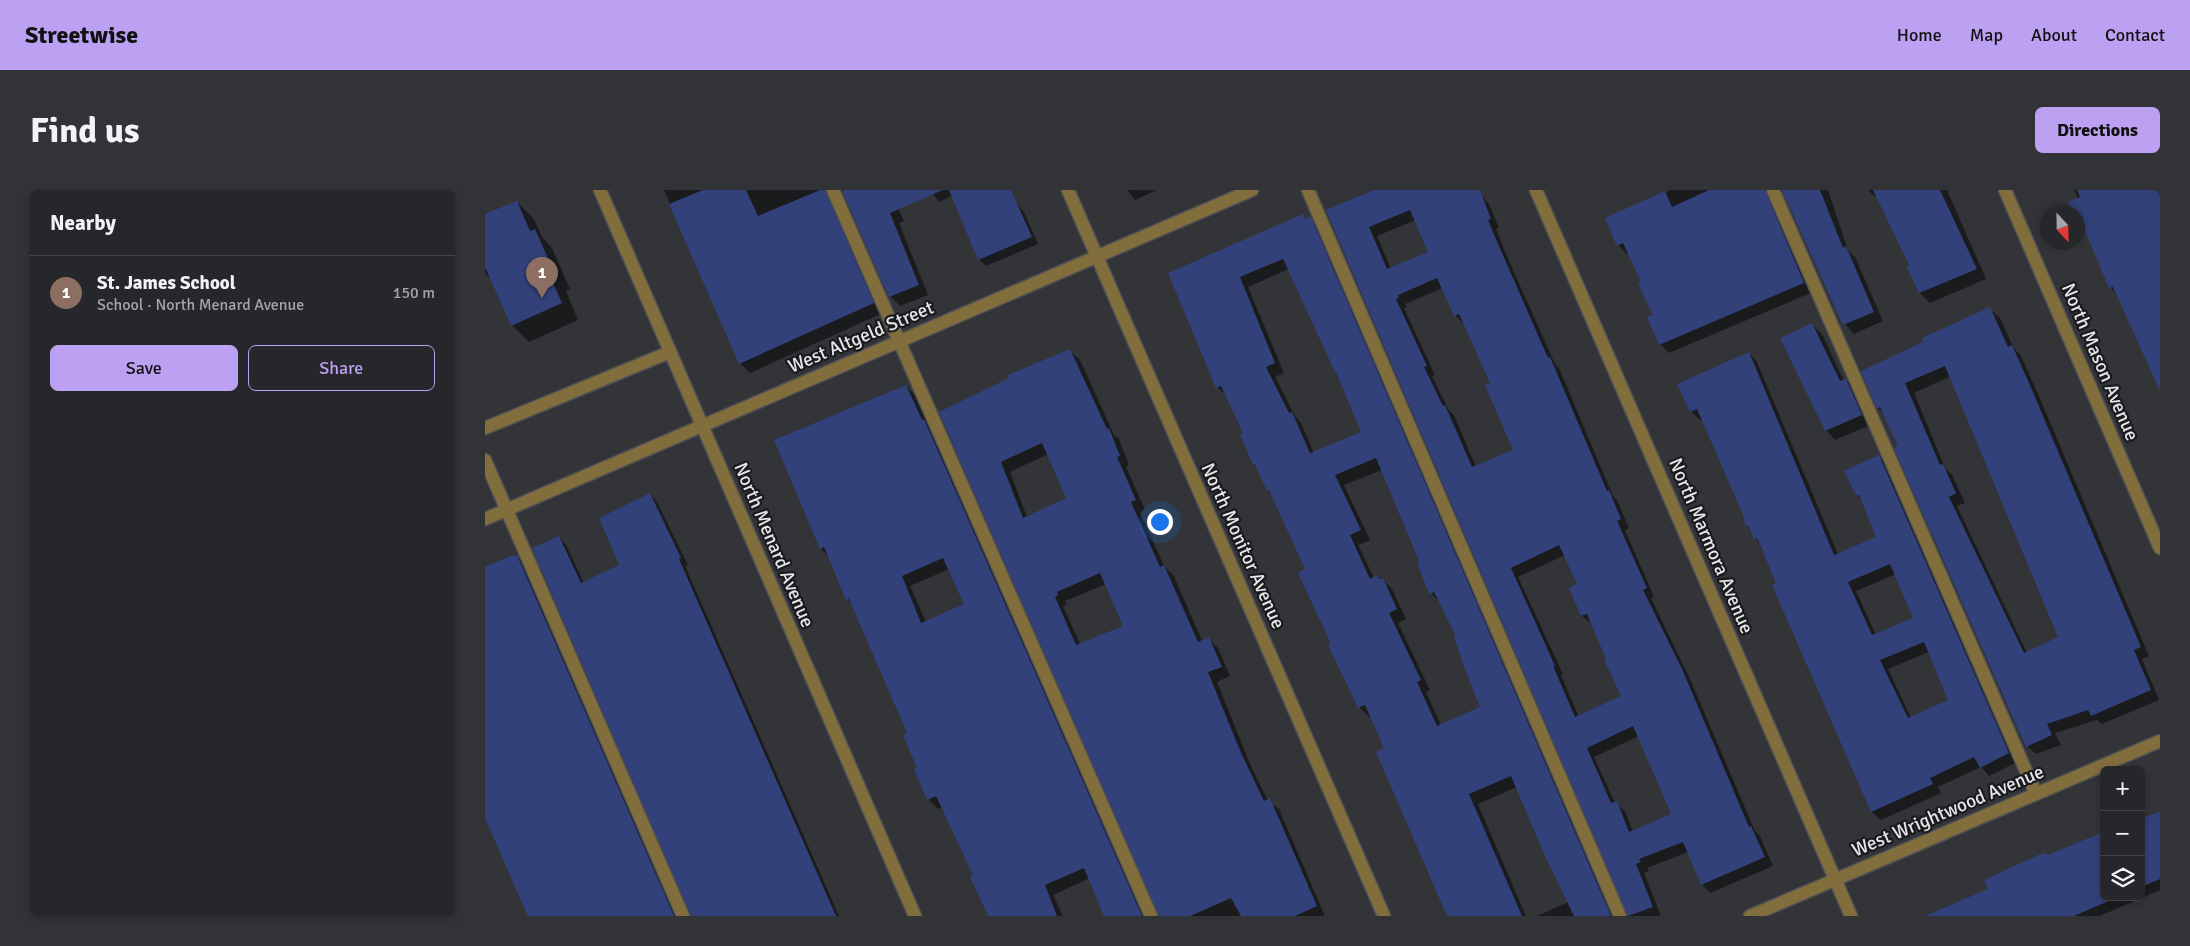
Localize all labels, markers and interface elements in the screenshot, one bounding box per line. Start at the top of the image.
text: Streetwise [25,20,138,50]
text: Home [1897,24,1942,46]
text: Map [1970,24,2003,46]
text: About [2031,24,2077,46]
text: Contact [2105,24,2165,46]
button: Directions [2035,107,2160,153]
text: Find us [30,109,140,152]
north arrow [2040,205,2085,250]
text: Nearby [50,210,116,236]
pin: 1 [526,257,558,298]
text: St. James School [97,271,236,295]
street label: North Mason Avenue [2056,280,2144,444]
text: 1 [62,283,70,303]
text: 150 m [393,283,435,303]
text: School · North Menard Avenue [97,295,304,315]
street label: West Altgeld Street [784,295,938,379]
button: Save [50,345,238,391]
button: Share [248,345,435,391]
street label: North Marmora Avenue [1663,455,1759,637]
street label: North Menard Avenue [728,459,820,631]
street label: North Monitor Avenue [1196,459,1290,633]
your location [1147,509,1173,535]
street label: West Wrightwood Avenue [1848,760,2048,862]
map controls [2100,766,2145,901]
button: + [2100,766,2145,811]
button: − [2100,811,2145,856]
button: layers [2100,856,2145,901]

